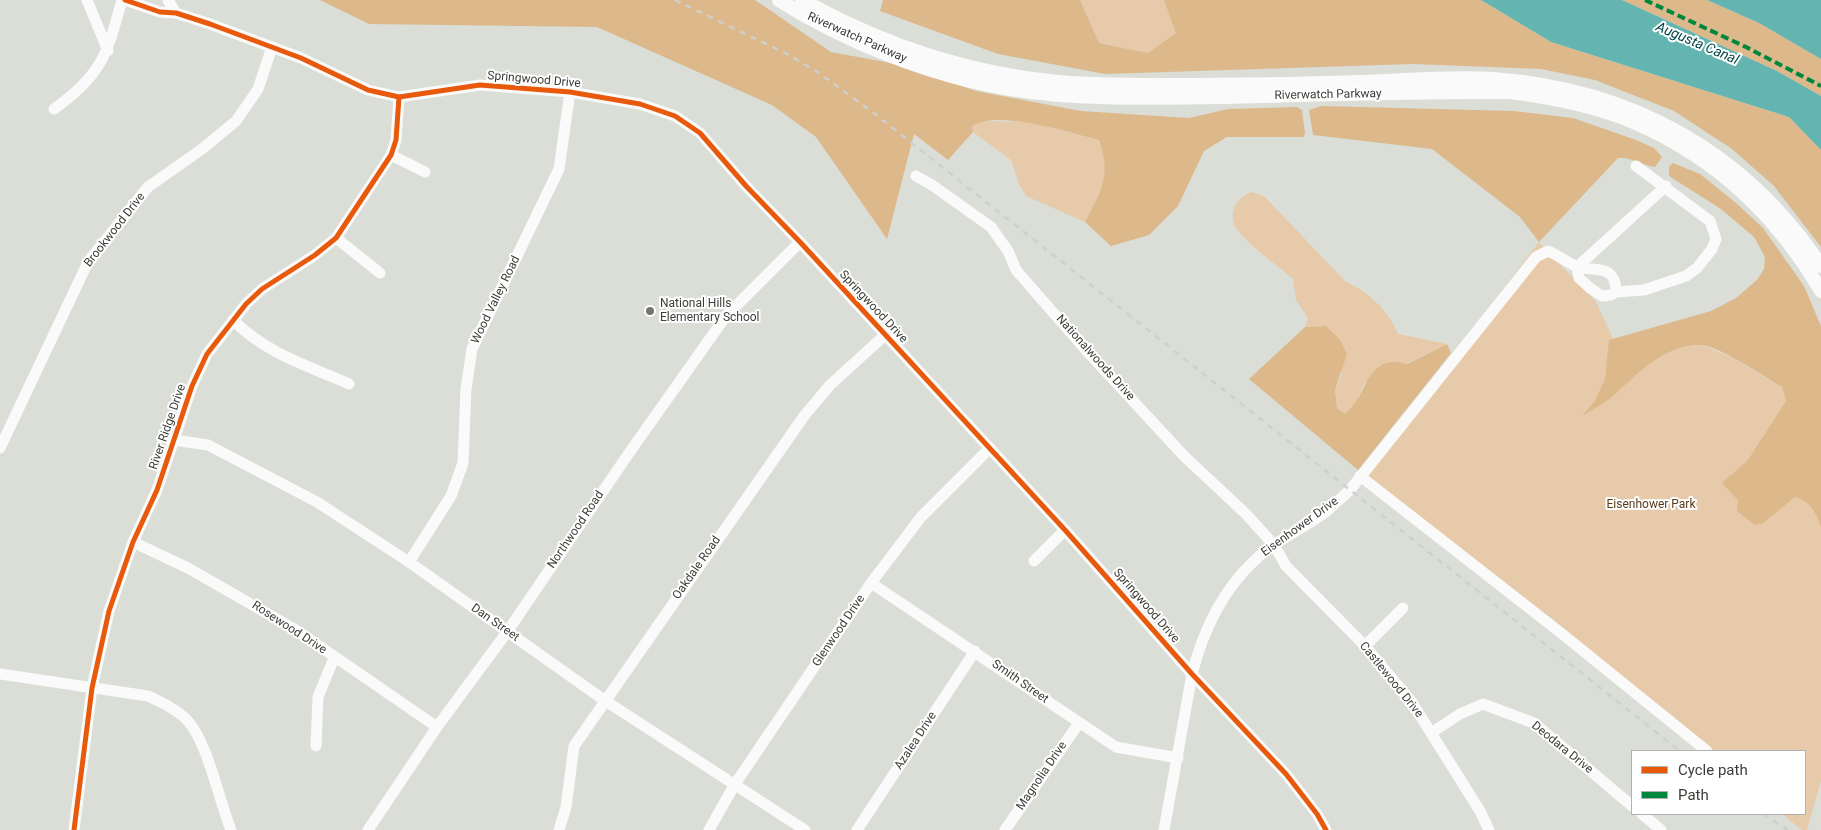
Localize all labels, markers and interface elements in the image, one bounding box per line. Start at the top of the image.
street label: Riverwatch Parkway [805,10,909,66]
water label: Augusta Canal [1653,19,1741,69]
street label: Springwood Drive [487,69,581,91]
street label: Riverwatch Parkway [1274,87,1382,103]
street label: Brookwood Drive [81,190,149,270]
street label: Wood Valley Road [468,254,524,346]
street label: Springwood Drive [836,268,910,346]
place label: National Hills Elementary School [660,297,760,325]
marker: National Hills Elementary School [644,305,656,317]
street label: Nationalwoods Drive [1053,312,1137,404]
street label: River Ridge Drive [147,382,189,472]
street label: Northwood Road [545,489,607,571]
street label: Eisenhower Drive [1259,494,1341,560]
park label: Eisenhower Park [1607,498,1695,512]
street label: Oakdale Road [670,534,724,602]
street label: Springwood Drive [1110,566,1182,646]
street label: Glenwood Drive [810,592,868,670]
street label: Rosewood Drive [249,598,329,658]
street label: Dan Street [468,601,522,645]
street label: Castlewood Drive [1356,639,1426,721]
street label: Smith Street [989,657,1051,707]
street label: Azalea Drive [892,709,940,773]
street label: Deodara Drive [1528,719,1596,777]
street label: Magnolia Drive [1014,739,1070,813]
legend [1631,750,1806,815]
text: Cycle path [1678,761,1748,779]
text: Path [1678,786,1709,804]

